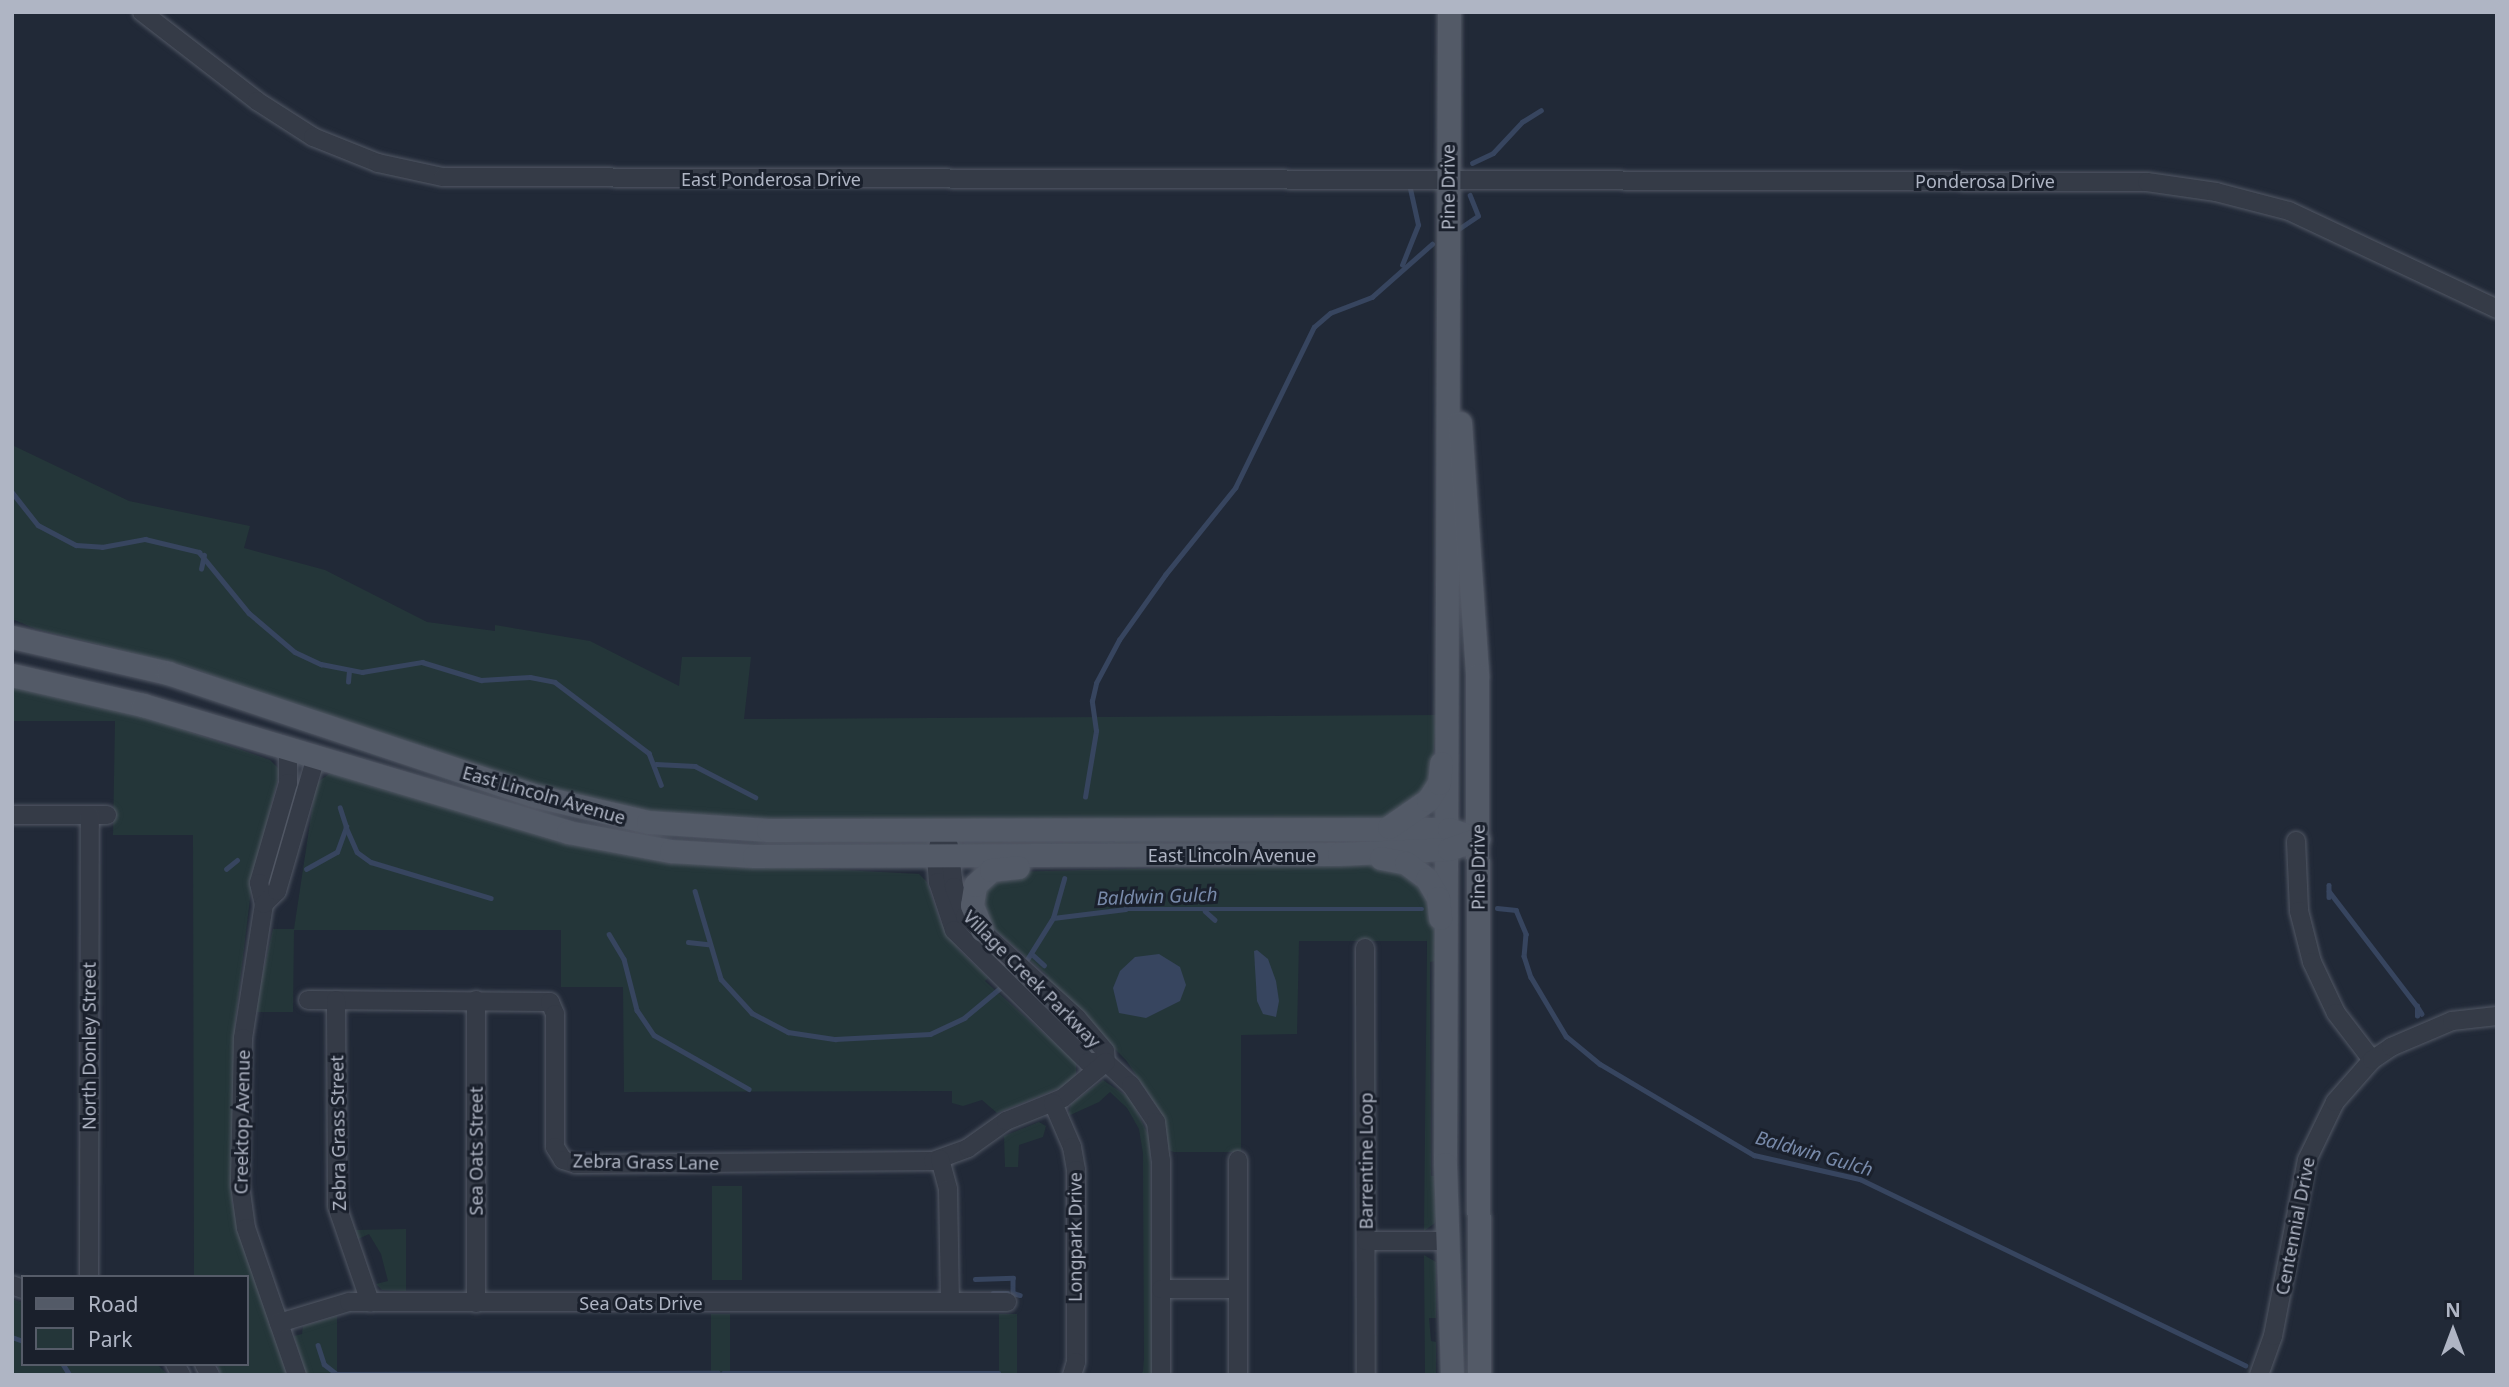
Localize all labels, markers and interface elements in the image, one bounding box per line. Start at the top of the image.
street label: Pine Drive [1437,144,1459,230]
street label: East Ponderosa Drive [681,168,861,190]
street label: Ponderosa Drive [1915,170,2055,192]
street label: East Lincoln Avenue [460,761,628,829]
street label: Pine Drive [1467,824,1489,910]
street label: East Lincoln Avenue [1148,844,1316,866]
water label: Baldwin Gulch [1096,883,1218,911]
street label: Village Creek Parkway [959,906,1105,1052]
street label: North Donley Street [78,962,100,1130]
street label: Creektop Avenue [230,1049,254,1195]
street label: Zebra Grass Street [326,1055,350,1211]
street label: Sea Oats Street [465,1086,487,1216]
street label: Barrentine Loop [1355,1093,1377,1229]
water label: Baldwin Gulch [1753,1126,1875,1182]
street label: Zebra Grass Lane [573,1150,719,1174]
street label: Centennial Drive [2271,1155,2319,1297]
street label: Longpark Drive [1064,1172,1086,1302]
legend [21,1275,248,1366]
text: Road [88,1290,138,1318]
street label: Sea Oats Drive [579,1292,703,1314]
north arrow [2418,1296,2488,1366]
text: N [2445,1297,2461,1323]
text: Park [88,1325,132,1353]

